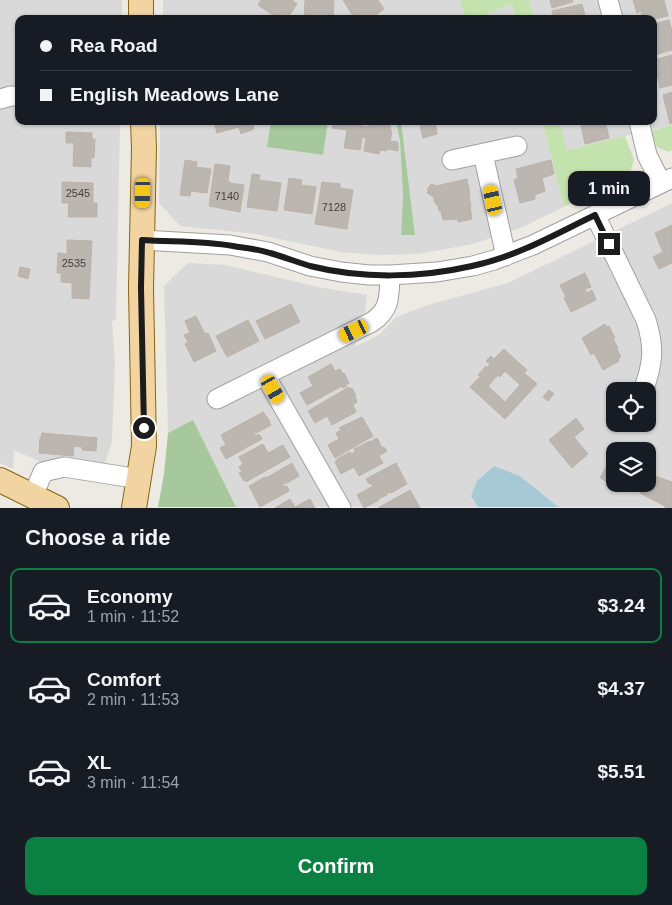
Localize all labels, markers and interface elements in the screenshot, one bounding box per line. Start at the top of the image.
text: Rea Road [70,35,158,56]
text: English Meadows Lane [70,84,279,105]
callout: 1 min [568,172,650,206]
car [135,178,150,208]
text: 1 min [588,180,630,197]
car [482,184,503,216]
house number: 2545 [66,187,90,199]
house number: 7140 [215,190,239,202]
house number: 7128 [322,201,346,213]
route end [598,233,620,255]
house number: 2535 [62,257,86,269]
car [337,318,370,344]
car [259,372,286,406]
map controls [606,382,656,492]
button: locate [606,382,656,432]
route start [133,417,155,439]
button: layers [606,442,656,492]
text: Choose a ride [25,525,170,550]
icon: car [27,583,72,628]
text: Economy [87,586,173,607]
text: $3.24 [597,595,645,616]
text: 1 min · 11:52 [87,608,179,625]
icon: car [27,666,72,711]
text: Comfort [87,669,161,690]
text: $4.37 [597,678,645,699]
text: 2 min · 11:53 [87,691,179,708]
icon: car [27,749,72,794]
text: XL [87,752,111,773]
text: $5.51 [597,761,645,782]
text: 3 min · 11:54 [87,774,179,791]
button: Confirm [25,837,647,895]

